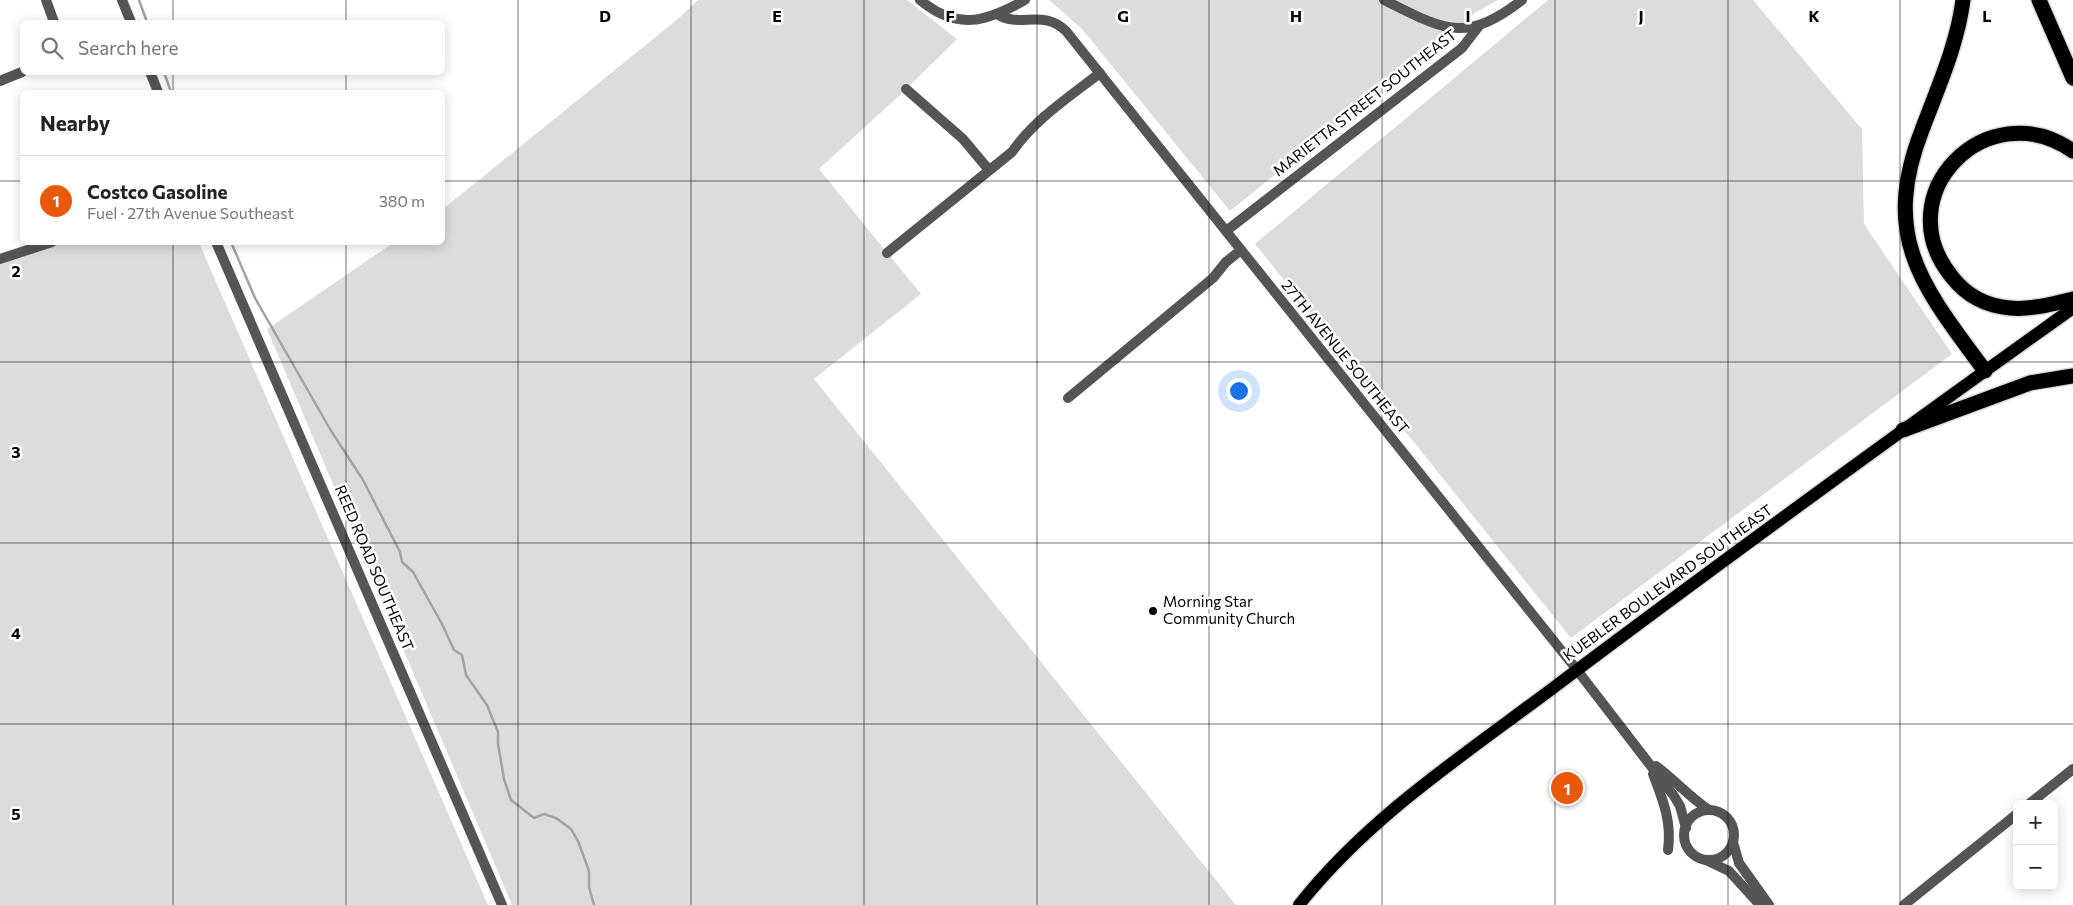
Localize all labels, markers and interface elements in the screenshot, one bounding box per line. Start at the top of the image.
text: D [599,6,611,25]
text: E [772,6,782,25]
text: F [945,6,955,25]
text: G [1117,6,1129,25]
text: H [1290,6,1302,25]
text: I [1465,6,1471,25]
text: J [1638,6,1644,25]
text: K [1808,6,1820,25]
text: L [1982,6,1992,25]
search box [20,20,445,75]
street label: MARIETTA STREET SOUTHEAST [1269,25,1460,179]
icon: search [38,34,66,62]
text: Search here [78,36,178,59]
text: Nearby [40,110,110,135]
text: Costco Gasoline [87,180,228,203]
text: 1 [52,191,60,210]
text: 380 m [379,191,425,210]
text: Fuel · 27th Avenue Southeast [87,203,294,222]
text: 2 [11,261,21,280]
street label: 27TH AVENUE SOUTHEAST [1278,276,1414,437]
your location [1226,378,1252,404]
text: 3 [11,442,21,461]
street label: REED ROAD SOUTHEAST [332,482,418,653]
street label: KUEBLER BOULEVARD SOUTHEAST [1559,500,1776,664]
place label: Morning Star Community Church [1163,592,1295,627]
marker: Morning Star Community Church [1147,605,1159,617]
text: 4 [11,623,21,642]
pin: 1 [1551,769,1583,807]
map controls [2013,800,2058,890]
button: + [2013,800,2058,845]
text: 5 [11,804,21,823]
button: − [2013,845,2058,890]

